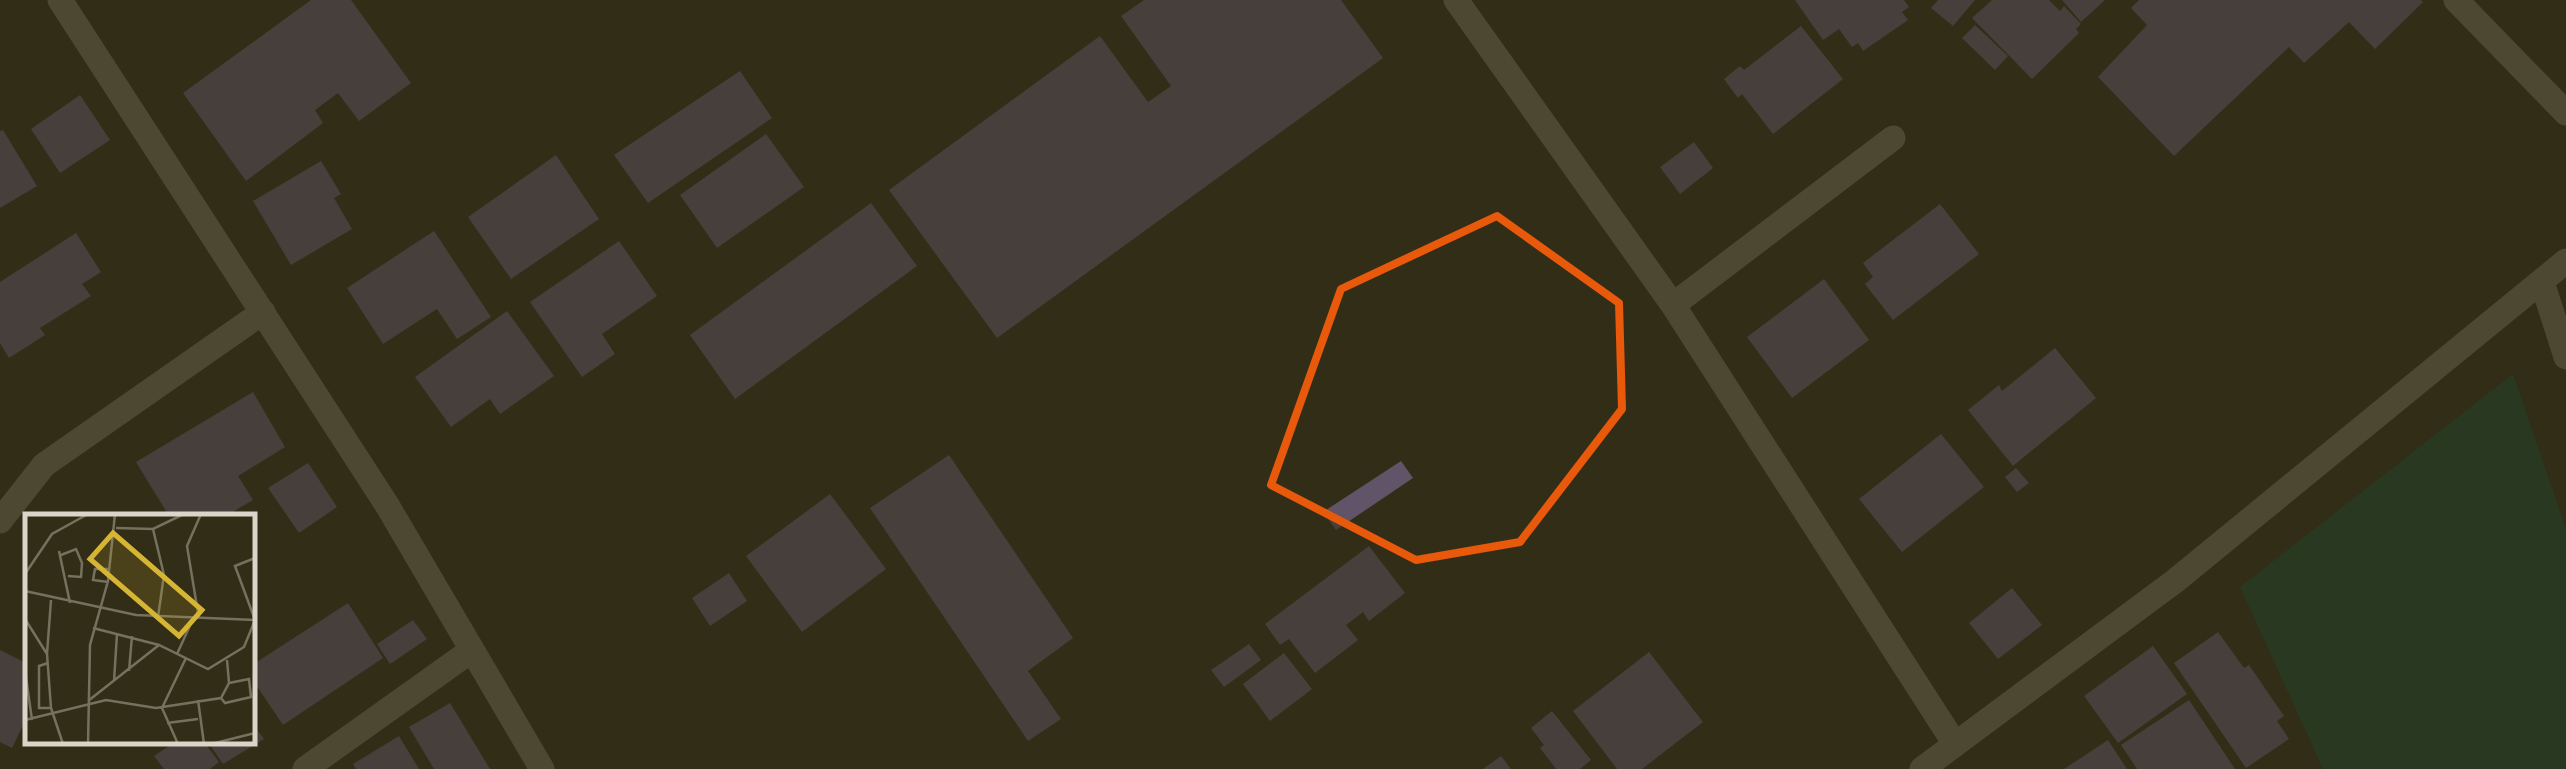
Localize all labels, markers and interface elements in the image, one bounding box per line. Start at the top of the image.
inset map [25,514,255,744]

